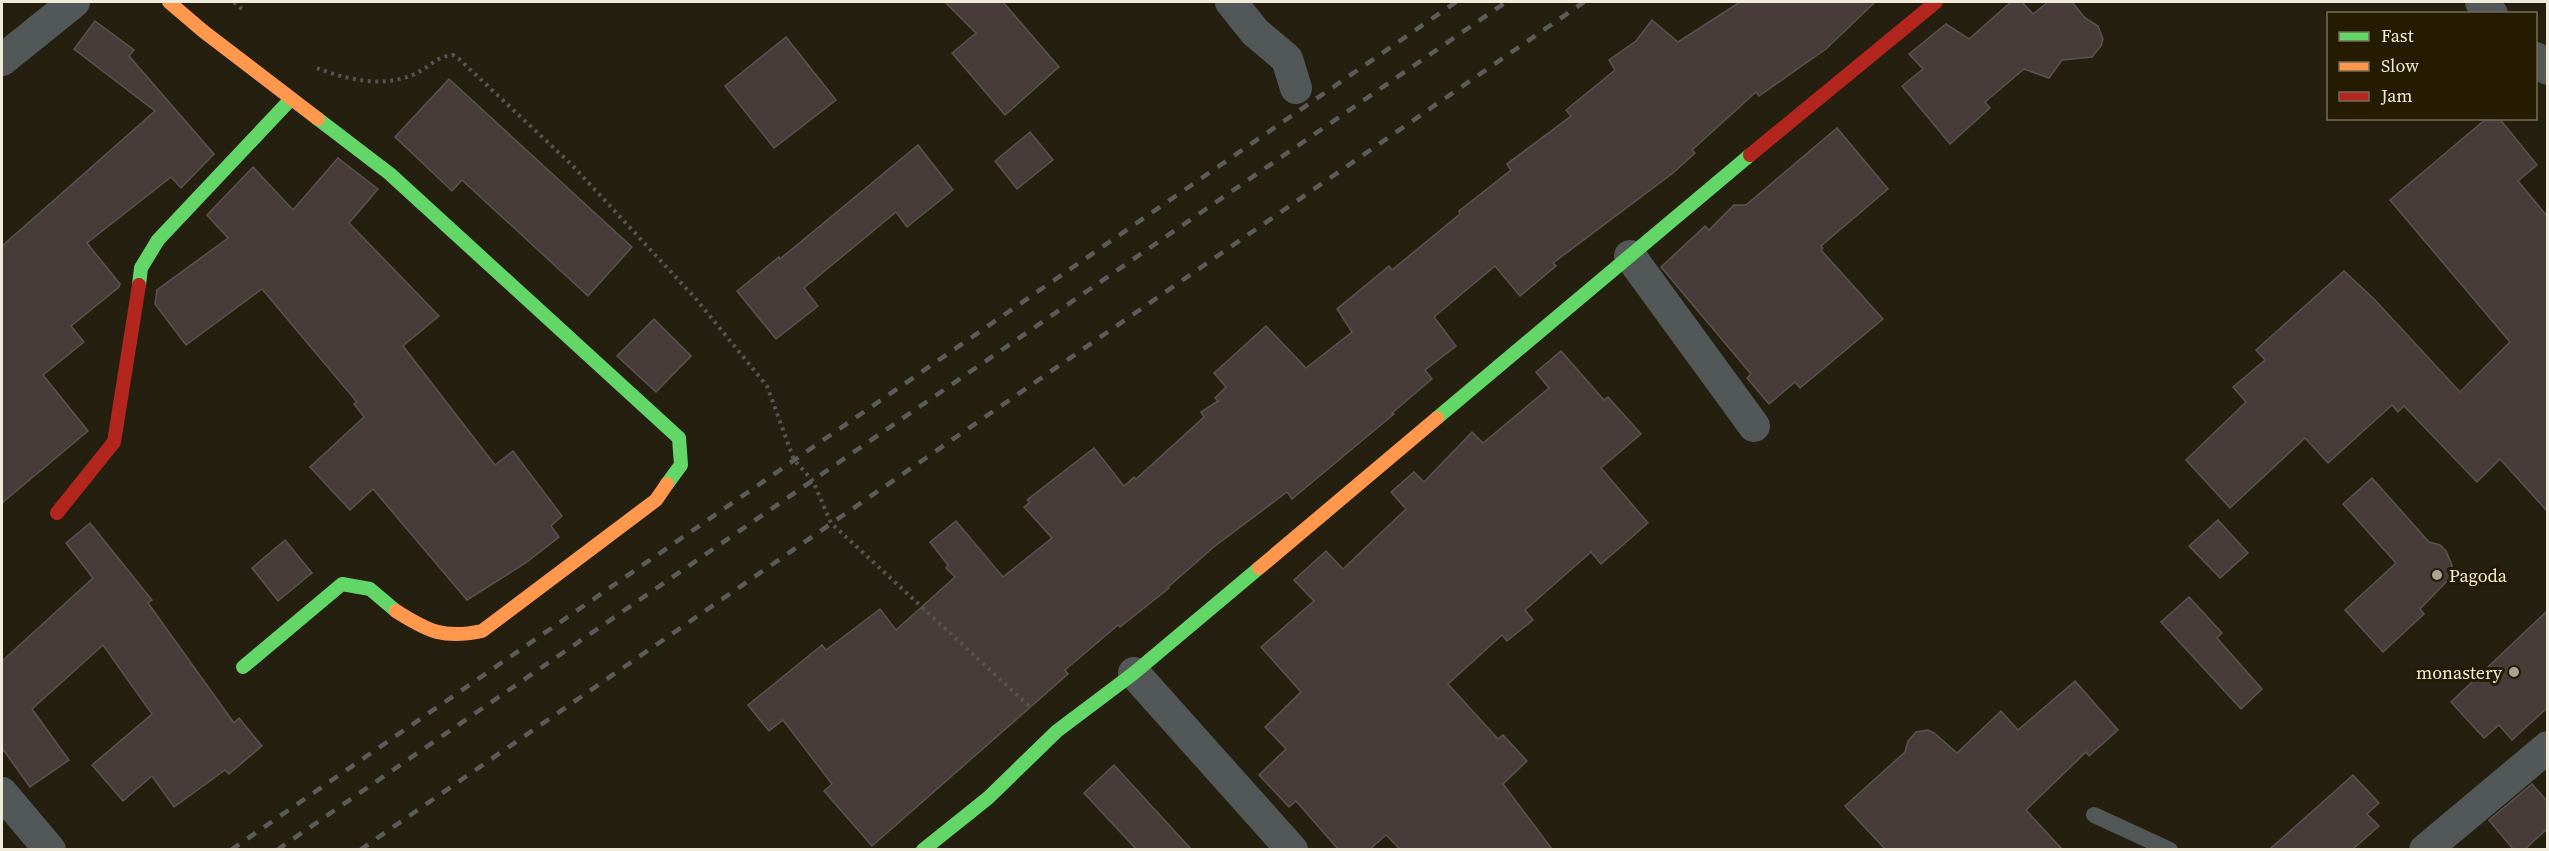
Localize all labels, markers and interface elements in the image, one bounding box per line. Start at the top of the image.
legend [2327,12,2537,120]
text: Fast [2381,23,2414,48]
text: Slow [2381,53,2419,78]
text: Jam [2380,83,2413,108]
place label: Pagoda [2449,563,2508,588]
marker: Pagoda [2430,568,2444,582]
place label: monastery [2416,660,2503,685]
marker: monastery [2507,665,2521,679]

